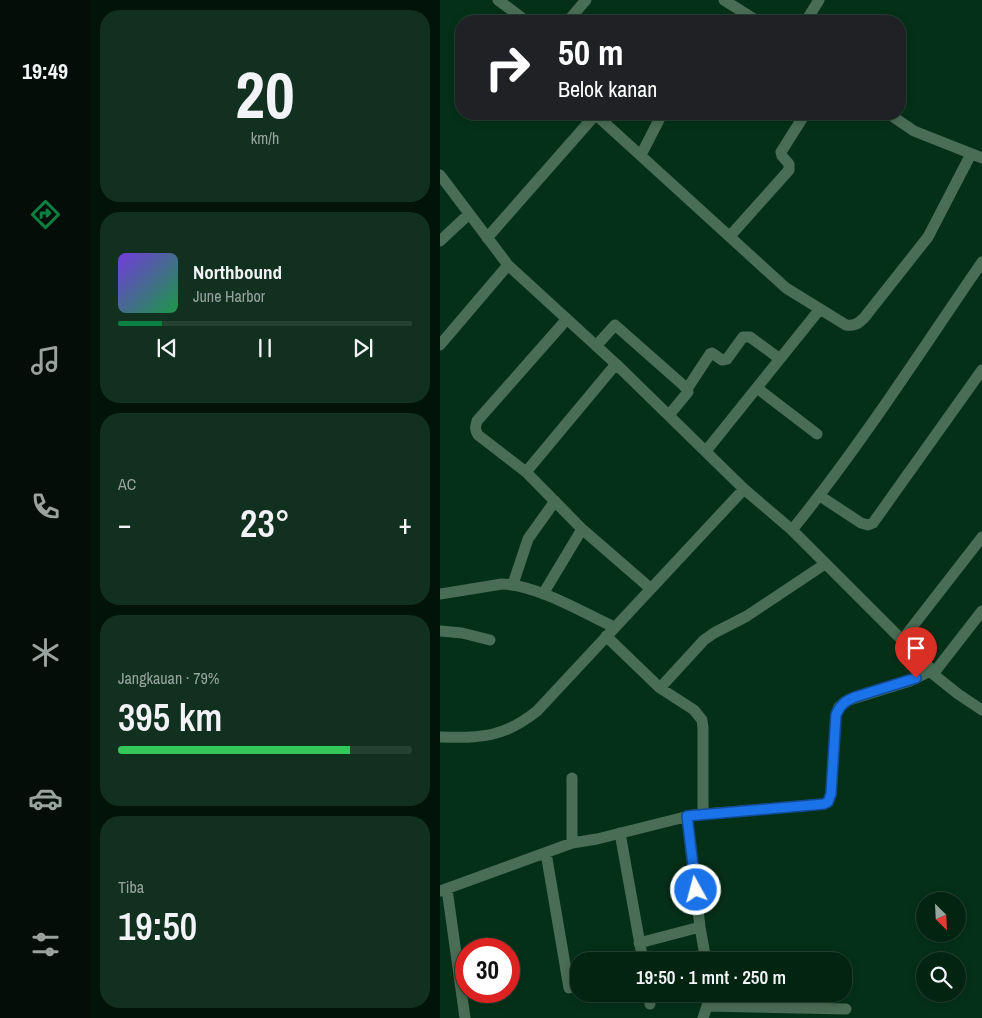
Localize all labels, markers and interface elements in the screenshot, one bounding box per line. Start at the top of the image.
text: 50 m [558,29,623,76]
icon: right [475,35,540,100]
text: 20 [235,51,295,138]
text: 19:49 [22,56,68,86]
text: Belok kanan [558,74,657,104]
text: km/h [251,127,279,149]
icon: directions [28,197,63,232]
text: Northbound [193,259,282,285]
text: June Harbor [193,285,265,307]
icon: previous [153,334,181,362]
icon: pause [251,334,279,362]
icon: next [349,334,377,362]
icon: music [28,343,63,378]
text: AC [118,473,136,495]
icon: phone [28,489,63,524]
text: 23° [240,498,290,549]
text: − [118,505,131,543]
text: + [399,505,412,543]
pin [895,627,937,678]
icon: arrive [902,634,930,662]
icon: climate [28,635,63,670]
text: Jangkauan · 79% [118,667,219,689]
text: 395 km [118,692,222,743]
icon: car [28,781,63,816]
position arrow [669,863,721,915]
text: Tiba [118,876,144,898]
north arrow [916,892,966,942]
map controls [916,892,966,1002]
text: 19:50 [118,901,197,952]
icon: filters [28,927,63,962]
speed limit sign: 30 [455,938,520,1003]
button: search [916,952,966,1002]
text: 19:50 · 1 mnt · 250 m [636,964,786,990]

